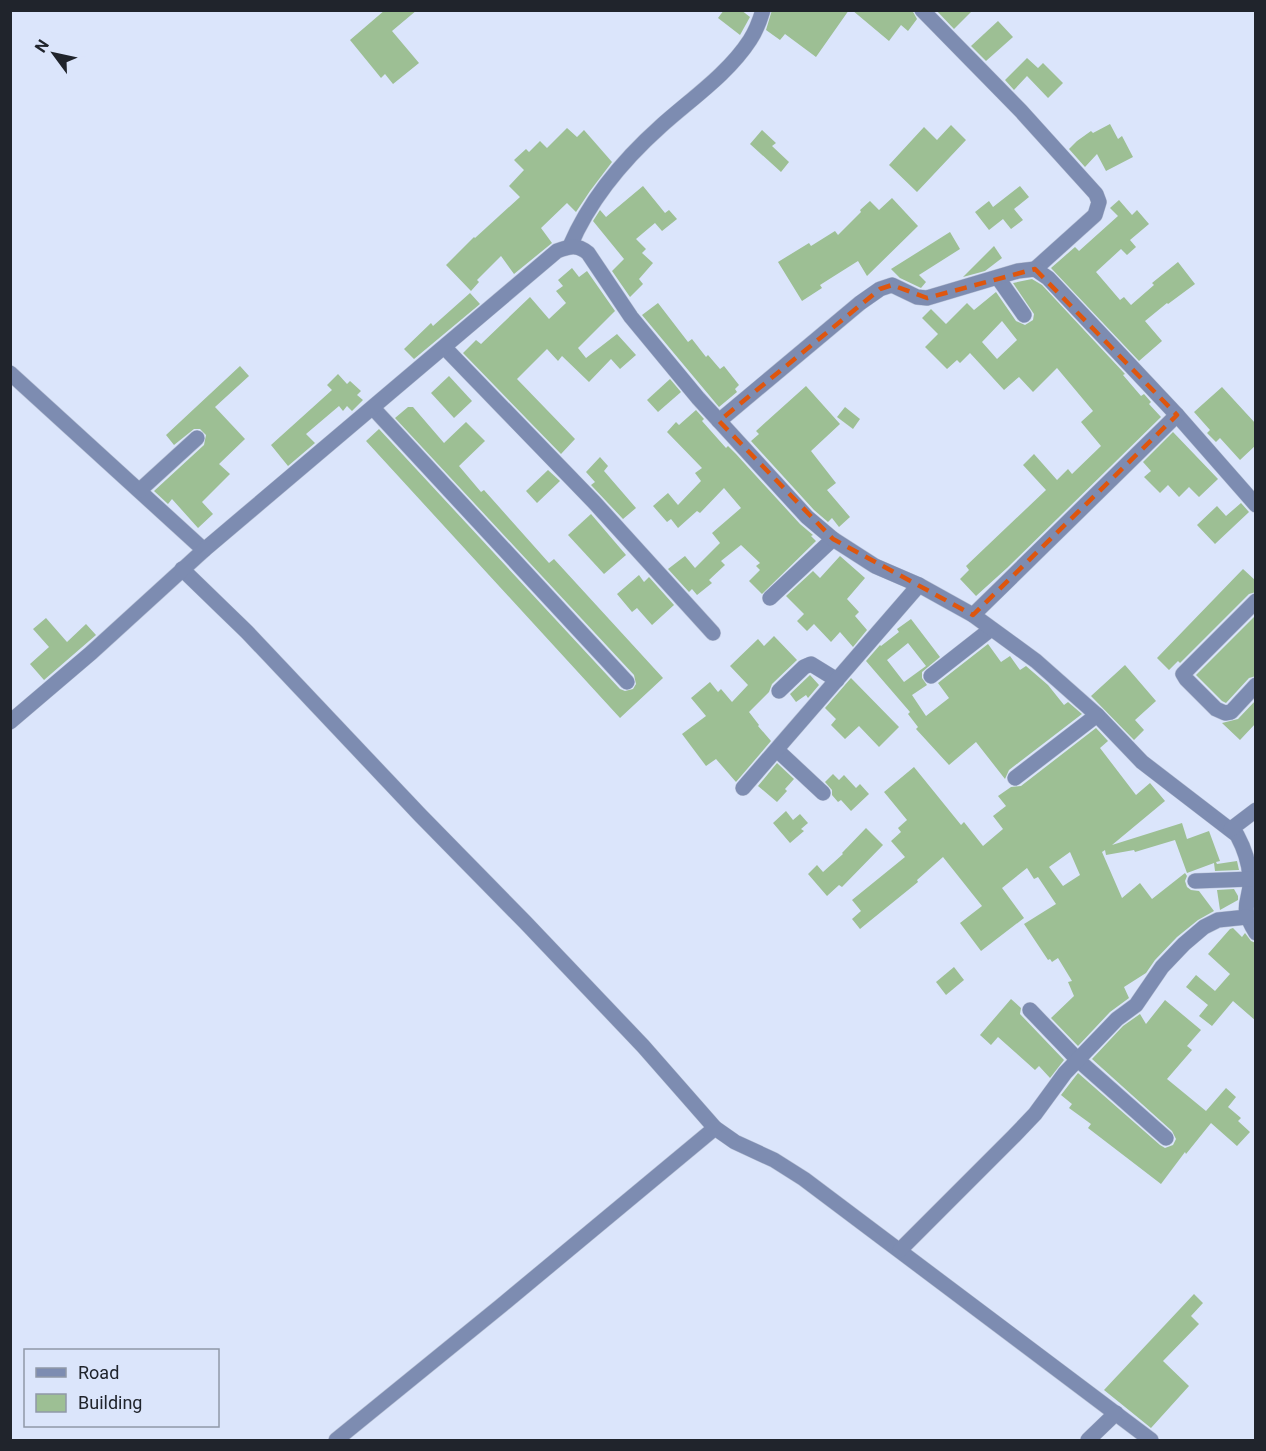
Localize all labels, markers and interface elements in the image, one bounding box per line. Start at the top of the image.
north arrow [24,24,84,84]
text: N [31,36,53,56]
legend [24,1349,219,1427]
text: Road [78,1362,119,1383]
text: Building [78,1392,142,1413]

